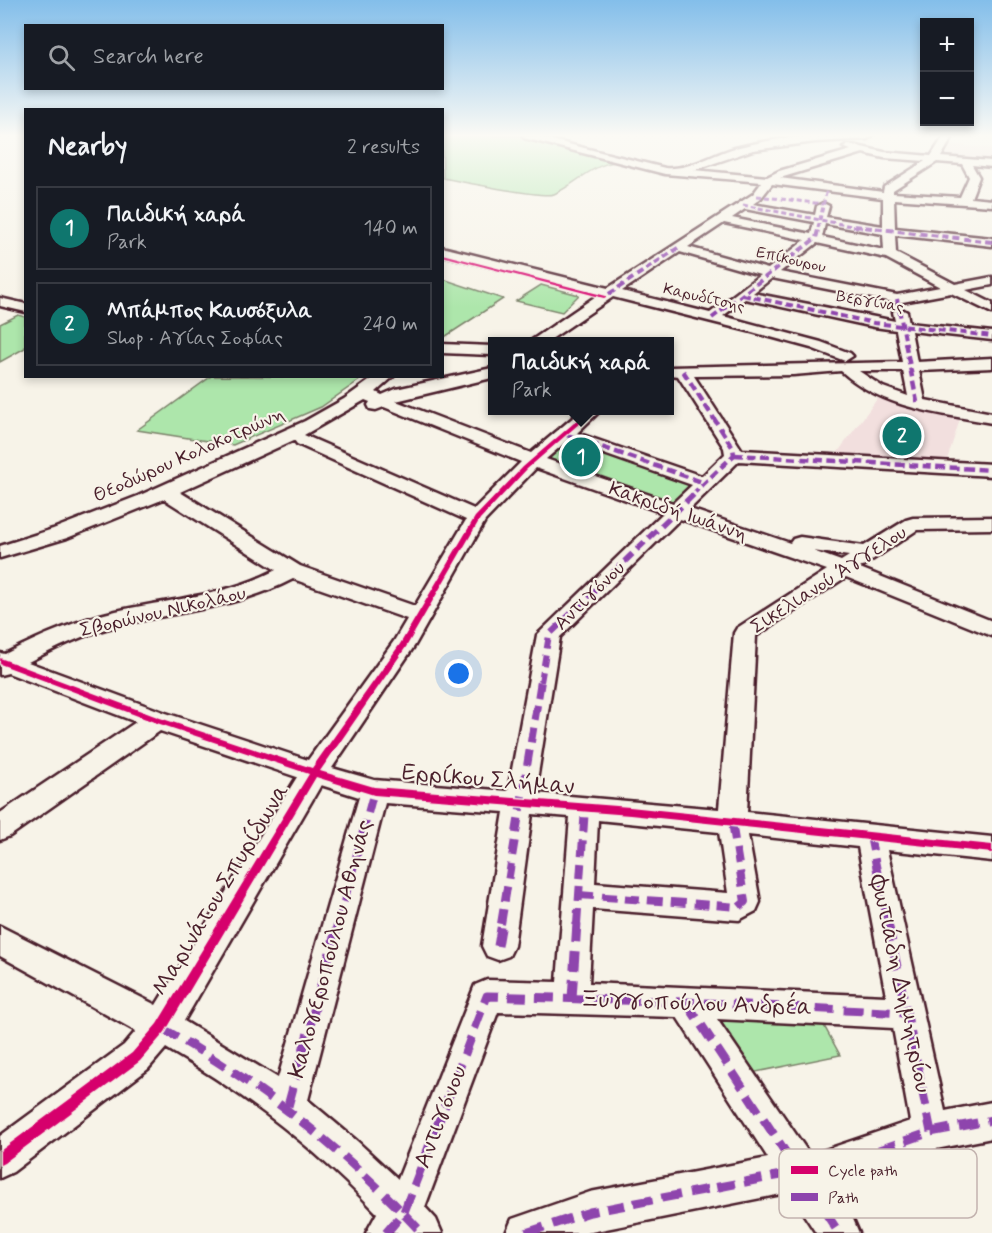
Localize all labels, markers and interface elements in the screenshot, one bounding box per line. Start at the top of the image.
map controls [920,18,974,126]
button: + [920,18,974,72]
search box [24,24,444,90]
icon: search [45,41,78,74]
text: Search here [93,43,204,71]
button: − [920,72,974,126]
text: Nearby [48,130,127,164]
text: 2 results [347,134,420,161]
text: Παιδική χαρά [107,201,245,229]
text: 1 [65,215,74,242]
text: 140 m [364,215,418,242]
text: Park [107,229,147,256]
street label: Επίκουρου [754,242,828,278]
street label: Καρυδίτσης [661,278,747,318]
street label: Βεργίνας [835,286,905,318]
text: Μπάμπος Καυσόξυλα [107,297,312,325]
text: 2 [65,311,74,338]
text: 240 m [363,311,418,338]
text: Shop · Αγίας Σοφίας [107,325,283,352]
popup [488,337,674,415]
text: Παιδική χαρά [512,349,650,377]
text: Park [512,377,552,404]
street label: Θεοδώρου Κολοκοτρώνη [89,401,289,509]
pin: 2 [882,414,922,458]
pin: 1 [562,434,600,480]
street label: Κακριδή Ιωάννη [605,476,751,548]
street label: Σικελιανού Άγγελου [746,519,912,641]
street label: Αντιγόνου [548,555,632,637]
street label: Σβορώνου Νικολάου [77,580,249,644]
your location [444,659,473,688]
street label: Ερρίκου Σλήμαν [400,757,576,803]
street label: Μαρινάτου Σπυρίδωνα [145,778,297,1002]
street label: Καλογεροπούλου Αθηνάς [282,816,380,1082]
street label: Φωτιάδη Δημητρίου [862,871,938,1096]
street label: Ξυγγοπούλου Ανδρέα [579,983,813,1024]
street label: Αντιγόνου [407,1061,475,1173]
legend [779,1149,977,1218]
text: Cycle path [828,1161,898,1182]
text: Path [828,1188,859,1209]

